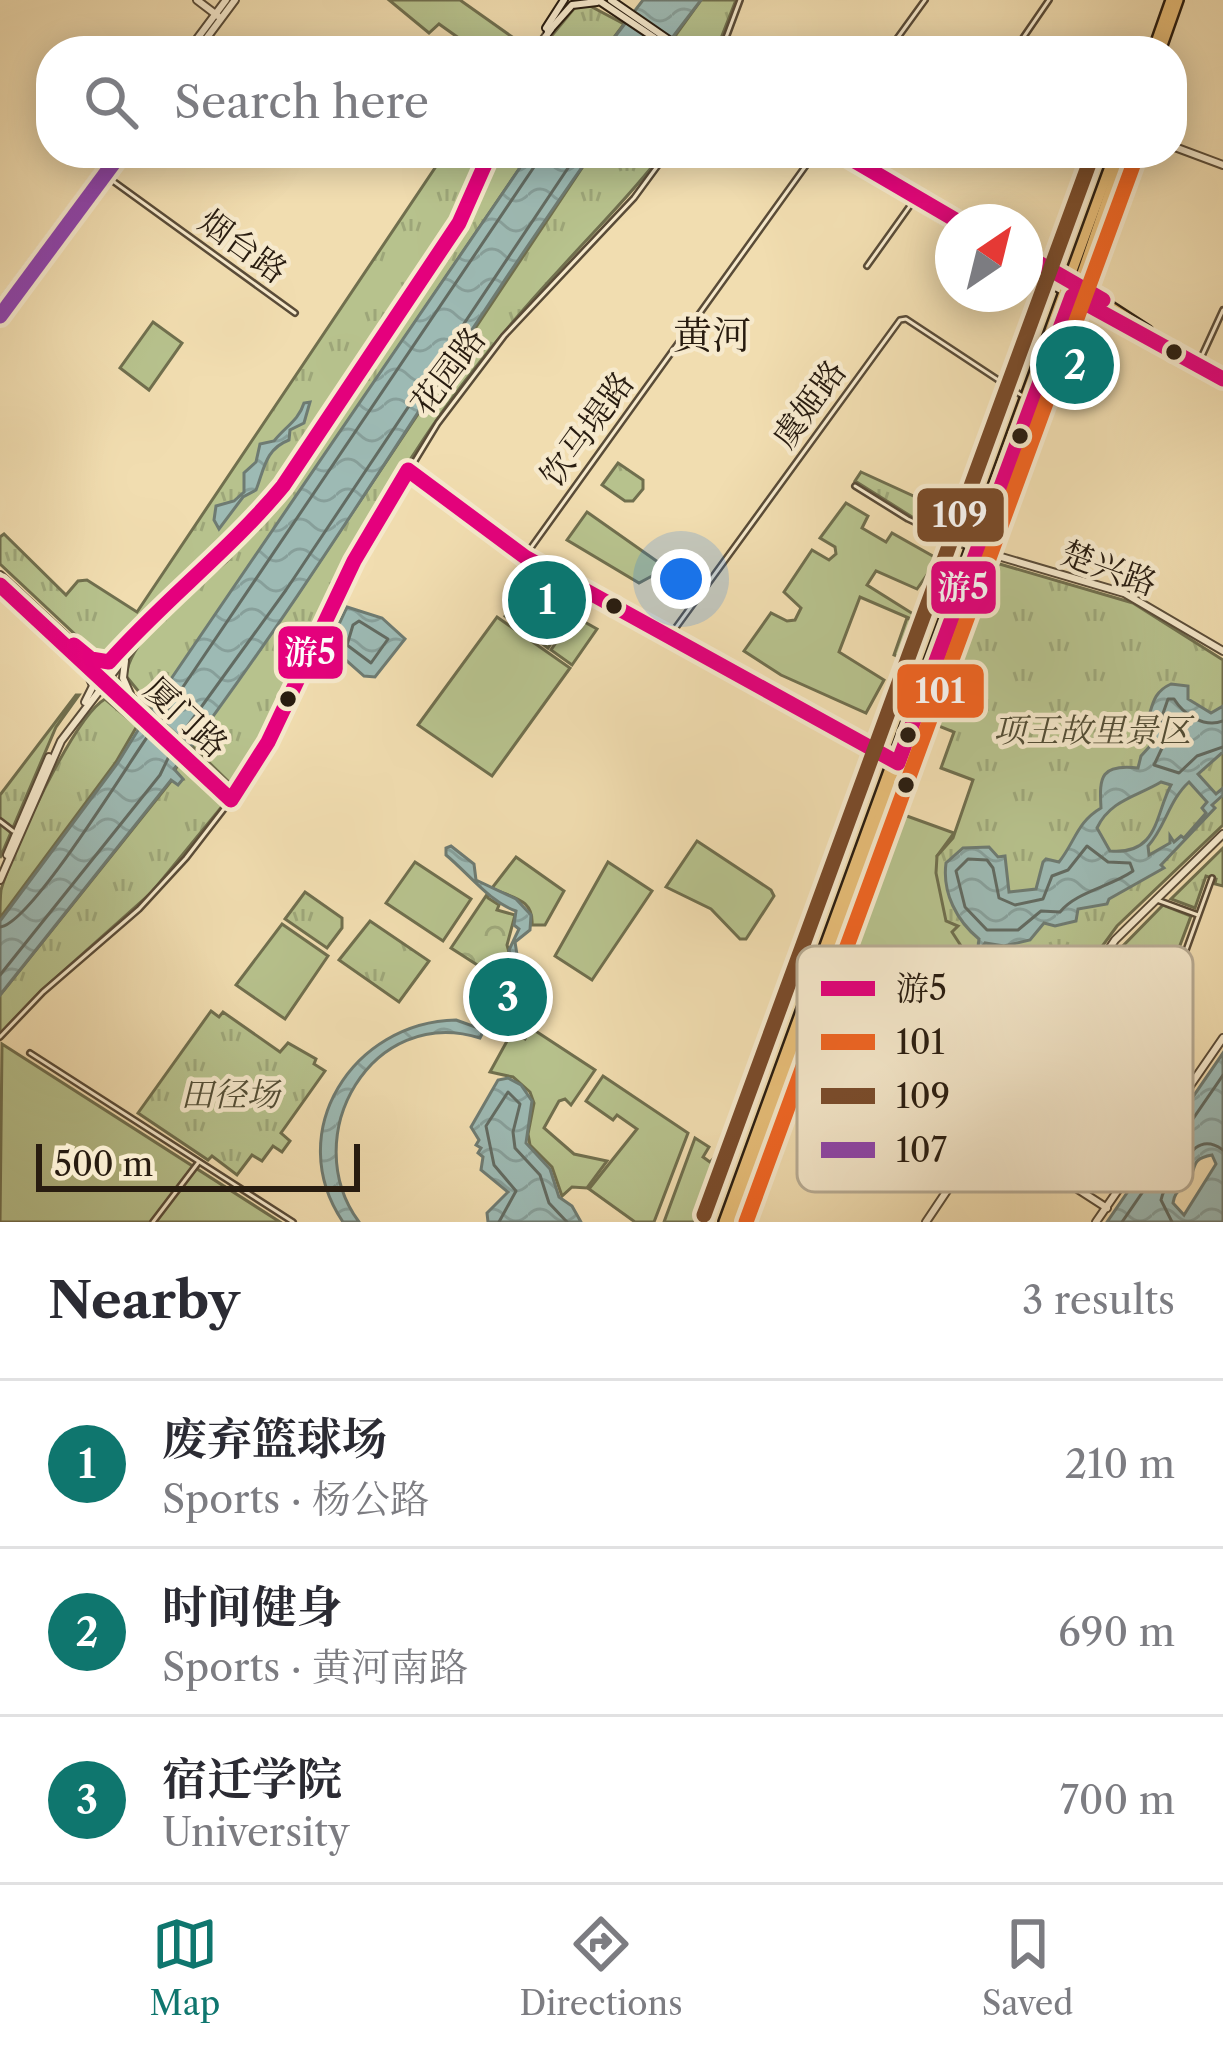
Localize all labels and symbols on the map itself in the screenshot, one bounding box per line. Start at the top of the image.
street label: 烟台路 [191,200,295,292]
north arrow [935,204,1043,312]
district label: 黄河 [673,311,751,359]
street label: 花园路 [402,319,494,423]
pin: 2 [1036,320,1114,410]
unlabelled marker [1163,341,1185,363]
street label: 虞姬路 [763,352,855,456]
street label: 饮马堤路 [532,364,642,494]
unlabelled marker [1009,425,1031,447]
line badge: 109 [915,486,1006,544]
text: 109 [932,495,988,536]
street label: 楚兴路 [1055,532,1163,604]
your location [651,549,711,609]
pin: 1 [508,555,586,645]
line badge: 游5 [929,559,998,616]
text: 游5 [937,567,989,608]
unlabelled marker [603,595,625,617]
line badge: 游5 [276,624,345,681]
text: 游5 [284,632,336,673]
line badge: 101 [895,662,986,720]
street label: 厦门路 [136,668,236,766]
text: 101 [915,671,965,712]
unlabelled marker [277,688,299,710]
park label: 项王故里景区 [993,710,1195,751]
unlabelled marker [897,724,919,746]
unlabelled marker [895,774,917,796]
legend [797,946,1193,1192]
pin: 3 [469,952,547,1042]
text: 游5 [896,968,947,1009]
text: 101 [896,1022,945,1063]
park label: 田径场 [181,1074,283,1115]
text: 109 [896,1076,950,1117]
text: 107 [896,1130,947,1171]
scale bar [36,1138,360,1191]

